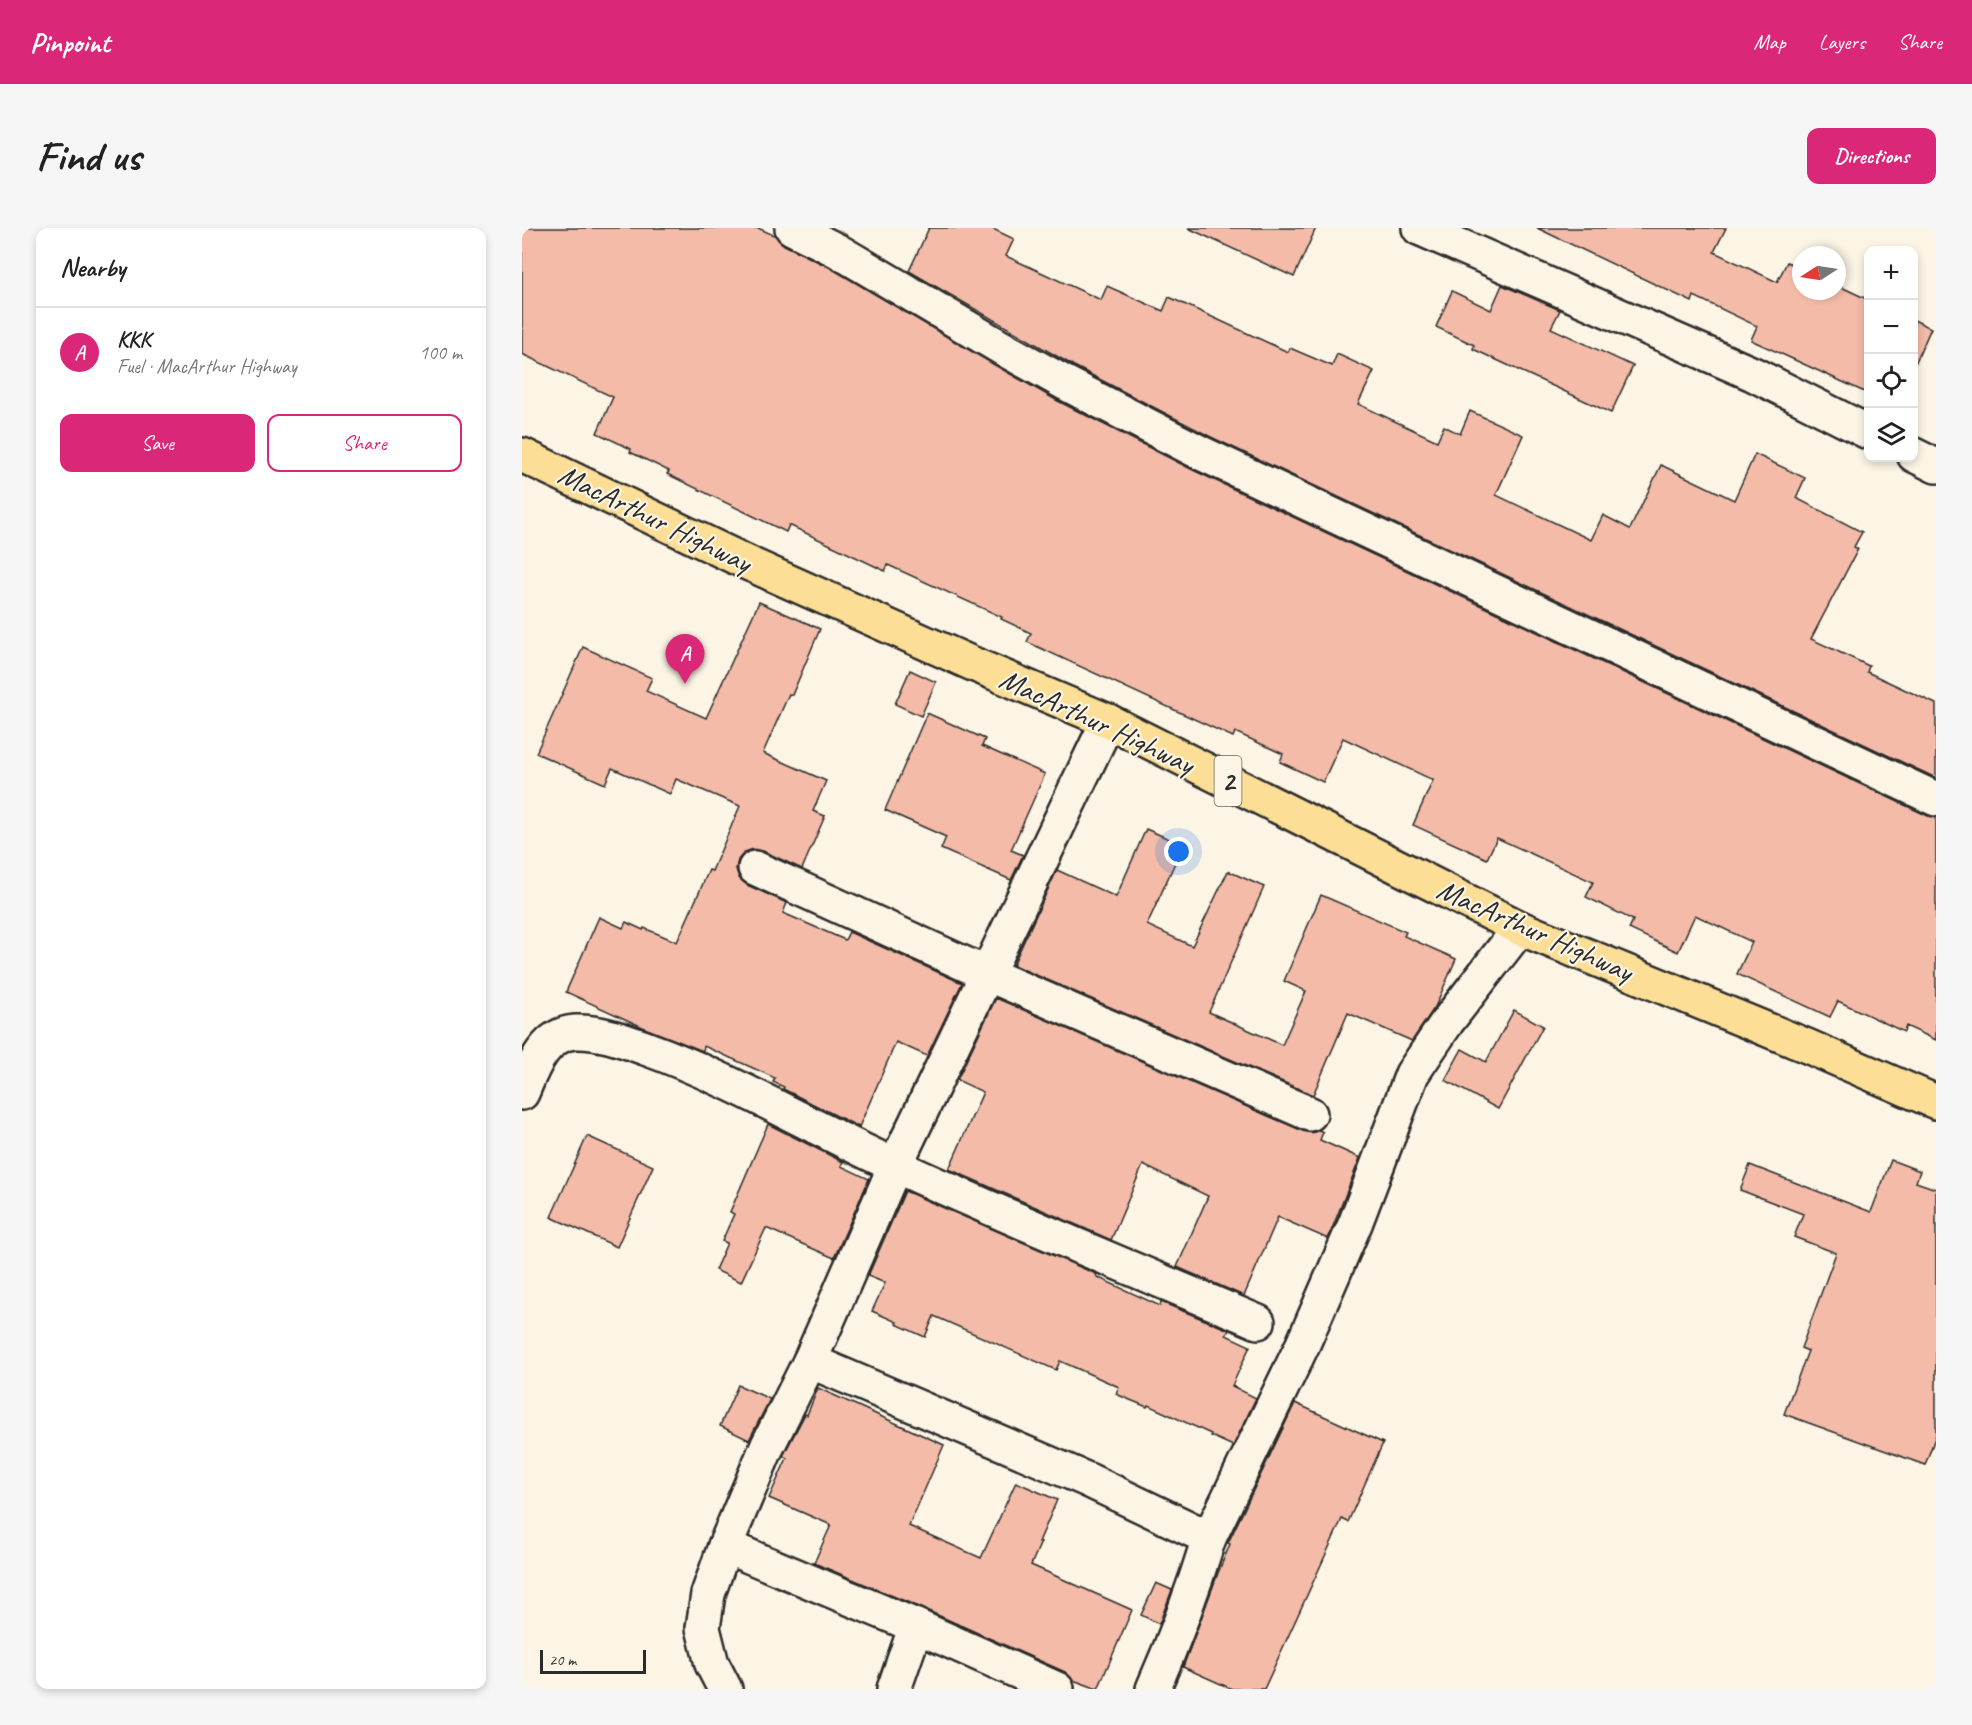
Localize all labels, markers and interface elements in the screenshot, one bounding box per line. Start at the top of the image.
text: Pinpoint [30,25,110,60]
text: Map [1753,29,1786,55]
text: Layers [1819,29,1865,55]
text: Share [1898,29,1942,55]
button: Directions [1807,128,1936,184]
text: Find us [36,130,141,183]
north arrow [1792,246,1846,300]
map controls [1864,246,1918,462]
button: + [1864,246,1918,300]
text: Nearby [60,251,125,284]
button: − [1864,300,1918,354]
text: KKK [117,326,150,354]
text: A [74,340,85,365]
text: 100 m [419,340,462,365]
text: Fuel · MacArthur Highway [117,354,297,379]
button: locate [1864,354,1918,408]
button: layers [1864,408,1918,462]
button: Save [60,414,255,472]
button: Share [267,414,462,472]
street label: MacArthur Highway [552,455,760,582]
pin: A [666,634,704,684]
street label: MacArthur Highway [994,659,1203,784]
road number: 2 [1214,756,1242,806]
your location [1164,837,1193,866]
street label: MacArthur Highway [1431,870,1641,991]
scale bar [540,1647,646,1674]
text: 20 m [549,1650,576,1670]

